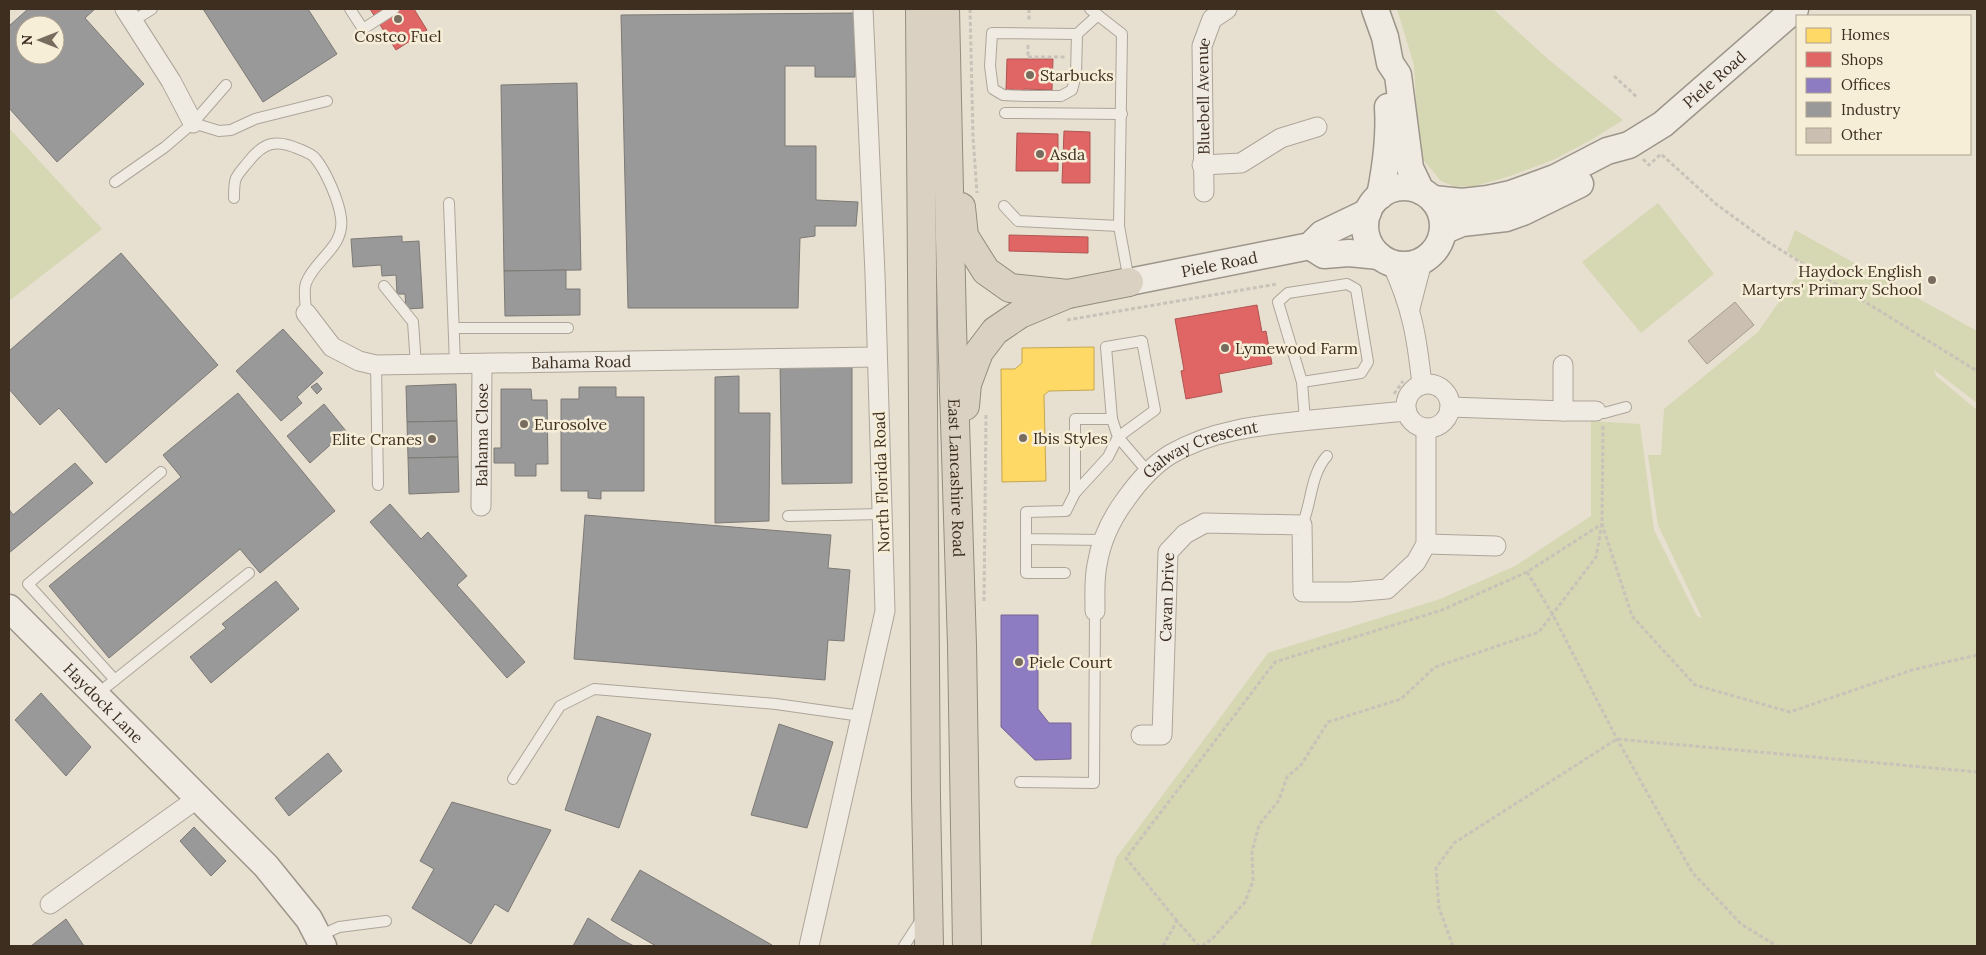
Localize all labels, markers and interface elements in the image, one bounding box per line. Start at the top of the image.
marker: Costco Fuel [392,13,404,25]
north arrow [15,15,65,65]
legend [1796,15,1971,155]
text: Homes [1841,25,1890,44]
place label: Costco Fuel [354,26,442,46]
text: N [18,34,36,45]
street label: Bluebell Avenue [1192,34,1215,155]
street label: Piele Road [1679,46,1750,112]
text: Shops [1841,50,1883,69]
place label: Starbucks [1040,65,1114,85]
marker: Starbucks [1024,69,1036,81]
text: Offices [1841,75,1891,94]
text: Industry [1841,100,1900,119]
text: Other [1841,125,1883,144]
place label: Asda [1049,144,1085,164]
marker: Asda [1034,148,1046,160]
street label: Piele Road [1179,247,1260,281]
place label: Haydock English Martyrs' Primary School [1742,261,1922,299]
marker: Haydock English Martyrs' Primary School [1926,274,1938,286]
place label: Lymewood Farm [1235,338,1358,358]
marker: Lymewood Farm [1219,342,1231,354]
street label: Bahama Road [531,351,632,373]
street label: Bahama Close [471,383,492,487]
street label: East Lancashire Road [944,398,969,558]
street label: North Florida Road [869,411,893,553]
place label: Eurosolve [534,414,608,434]
street label: Galway Crescent [1138,416,1260,482]
marker: Eurosolve [518,418,530,430]
place label: Ibis Styles [1033,428,1108,448]
place label: Elite Cranes [332,429,422,449]
marker: Ibis Styles [1017,432,1029,444]
marker: Elite Cranes [426,433,438,445]
street label: Cavan Drive [1155,552,1178,642]
place label: Piele Court [1029,652,1113,672]
marker: Piele Court [1013,656,1025,668]
street label: Haydock Lane [59,659,148,748]

